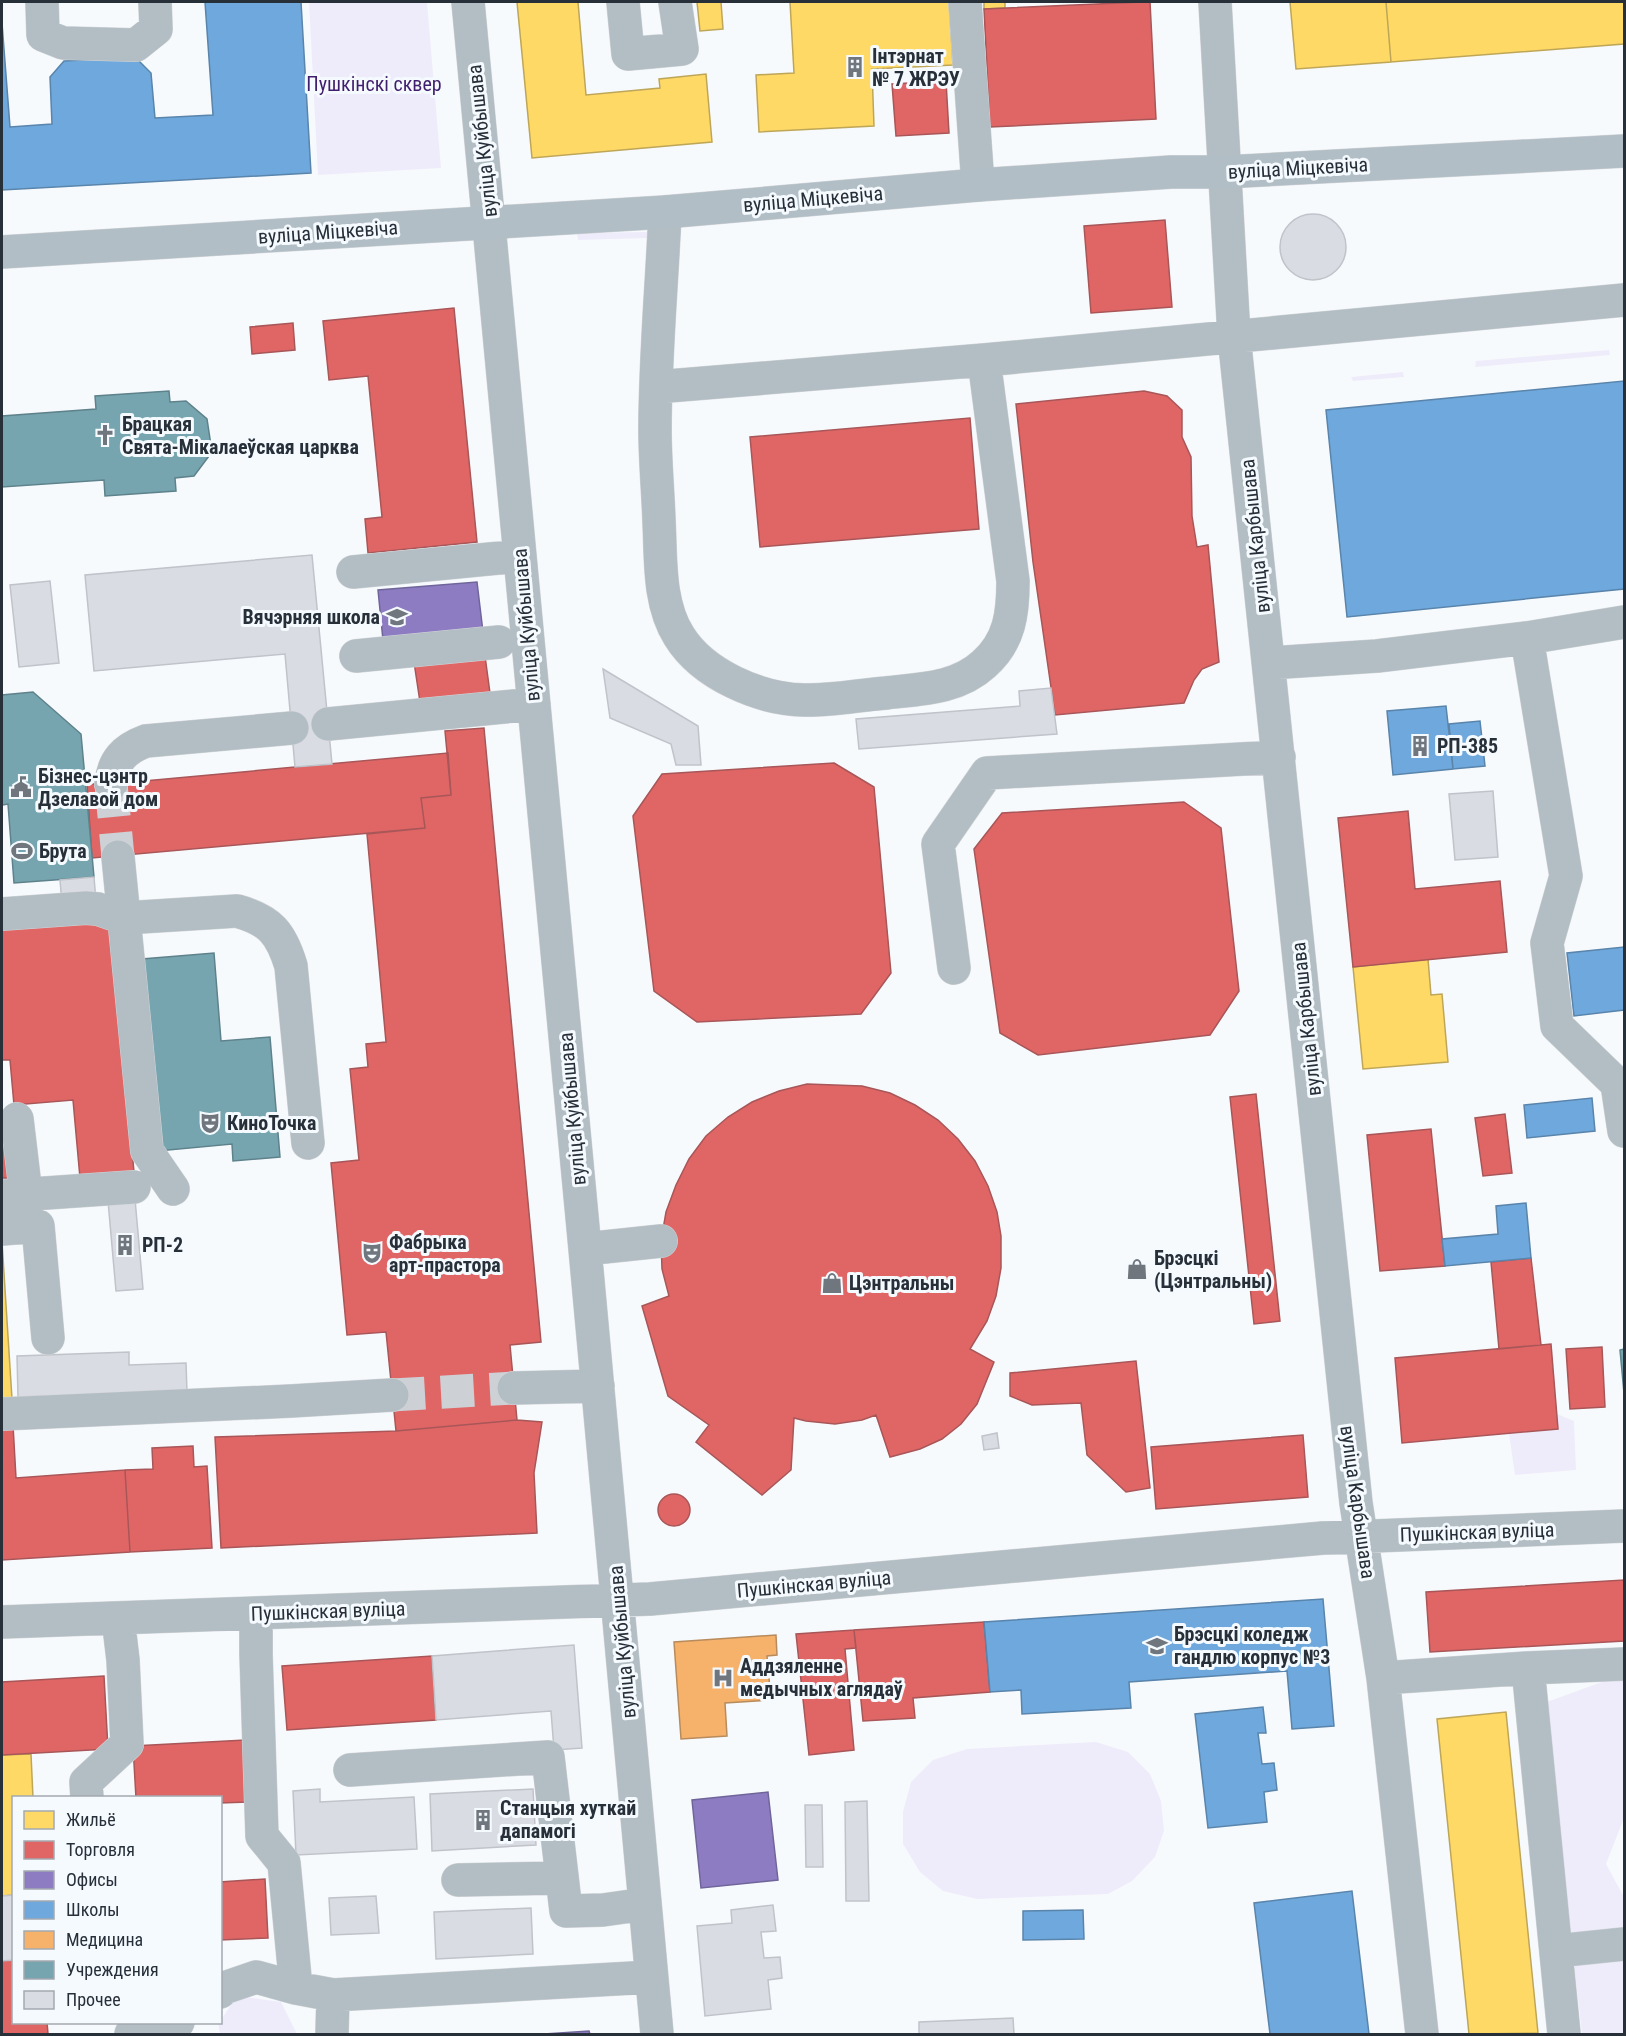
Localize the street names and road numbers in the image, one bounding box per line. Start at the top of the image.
street label: вуліца Куйбышава [462,64,502,218]
street label: вуліца Міцкевіча [1227,152,1369,184]
street label: вуліца Міцкевіча [742,181,884,217]
street label: вуліца Міцкевіча [257,215,399,249]
street label: вуліца Карбышава [1235,458,1275,614]
street label: вуліца Куйбышава [507,548,545,702]
street label: вуліца Карбышава [1286,941,1326,1097]
street label: вуліца Куйбышава [553,1032,591,1186]
street label: вуліца Карбышава [1335,1424,1381,1580]
street label: Пушкінская вуліца [1399,1517,1555,1547]
street label: вуліца Куйбышава [603,1565,641,1719]
street label: Пушкінская вуліца [736,1565,892,1603]
street label: Пушкінская вуліца [250,1596,406,1626]

